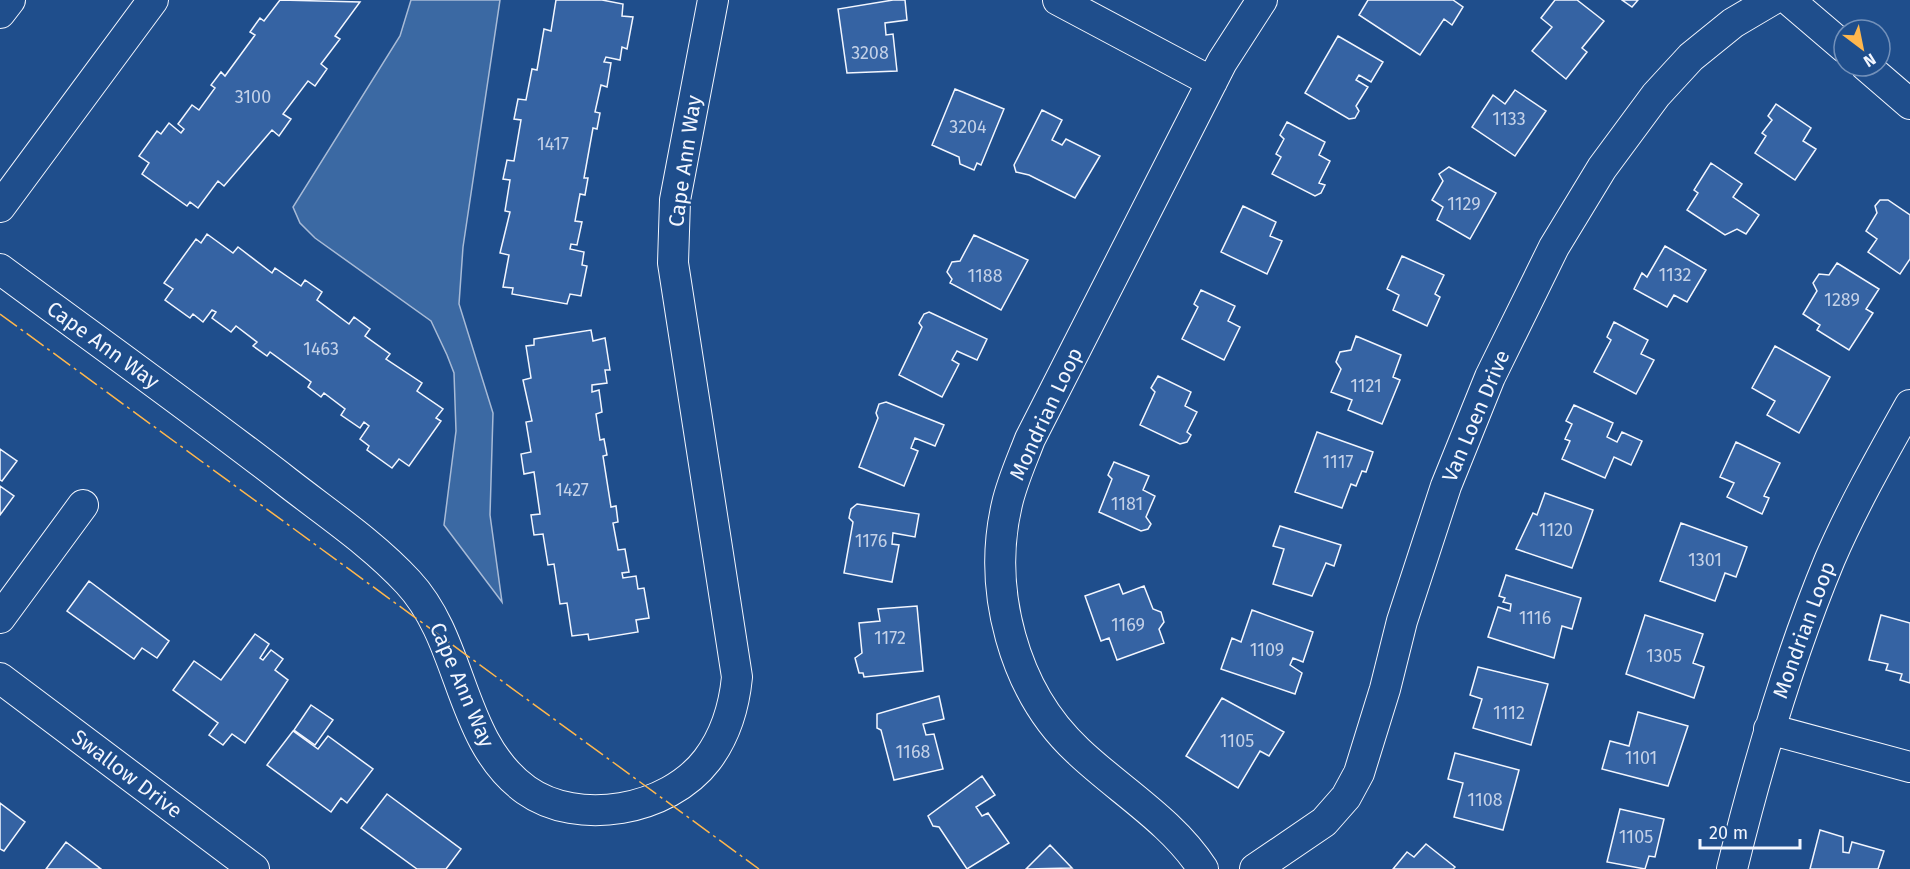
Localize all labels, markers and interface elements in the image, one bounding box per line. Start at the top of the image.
north arrow [1832,18,1892,78]
house number: 3208 [851,42,889,64]
text: N [1860,49,1879,71]
house number: 3100 [235,86,271,108]
street label: Cape Ann Way [663,93,707,229]
house number: 1133 [1492,108,1526,130]
house number: 3204 [949,116,987,138]
house number: 1417 [537,133,569,155]
house number: 1129 [1447,193,1481,215]
house number: 1132 [1658,264,1692,286]
house number: 1188 [967,265,1003,287]
house number: 1289 [1824,289,1860,311]
street label: Cape Ann Way [42,295,165,395]
house number: 1463 [303,338,339,360]
street label: Mondrian Loop [1004,343,1088,485]
street label: Van Loen Drive [1437,346,1515,486]
house number: 1121 [1350,375,1382,397]
house number: 1117 [1323,451,1353,473]
house number: 1427 [555,479,589,501]
house number: 1181 [1111,493,1143,515]
house number: 1120 [1539,519,1573,541]
house number: 1176 [855,530,887,552]
house number: 1301 [1688,549,1722,571]
street label: Mondrian Loop [1767,558,1841,702]
house number: 1116 [1519,607,1551,629]
house number: 1169 [1111,614,1145,636]
street label: Cape Ann Way [424,619,500,752]
house number: 1172 [874,627,906,649]
house number: 1109 [1250,639,1284,661]
house number: 1305 [1646,645,1682,667]
house number: 1112 [1493,702,1525,724]
street label: Swallow Drive [67,724,187,824]
house number: 1105 [1220,730,1254,752]
house number: 1168 [896,741,931,763]
house number: 1101 [1625,747,1657,769]
house number: 1108 [1467,789,1503,811]
scale bar [1700,812,1800,850]
text: 20 m [1709,822,1748,844]
house number: 1105 [1619,826,1653,848]

